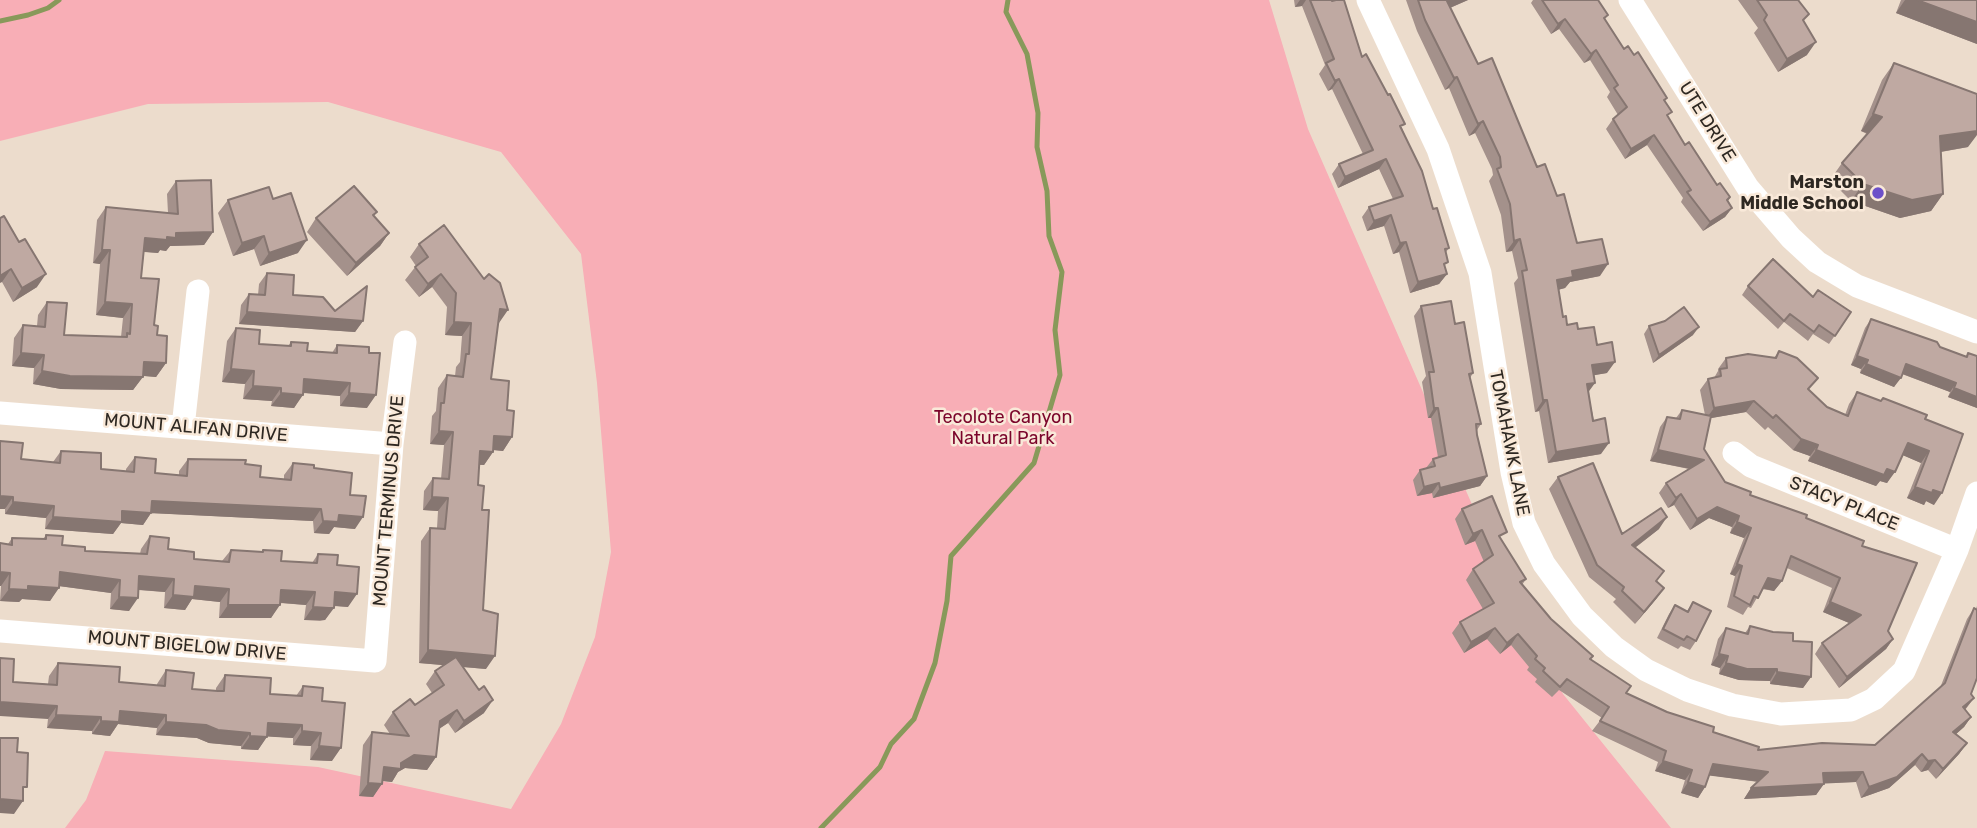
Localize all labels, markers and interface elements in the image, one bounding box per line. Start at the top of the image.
street label: UTE DRIVE [1674,78,1740,166]
place label: Marston Middle School [1740,172,1864,214]
marker: Marston Middle School [1870,185,1886,201]
street label: TOMAHAWK LANE [1484,368,1534,518]
street label: MOUNT TERMINUS DRIVE [369,395,409,607]
park label: Tecolote Canyon Natural Park [934,407,1072,450]
street label: MOUNT ALIFAN DRIVE [103,409,289,447]
street label: STACY PLACE [1786,472,1902,536]
street label: MOUNT BIGELOW DRIVE [87,627,287,665]

